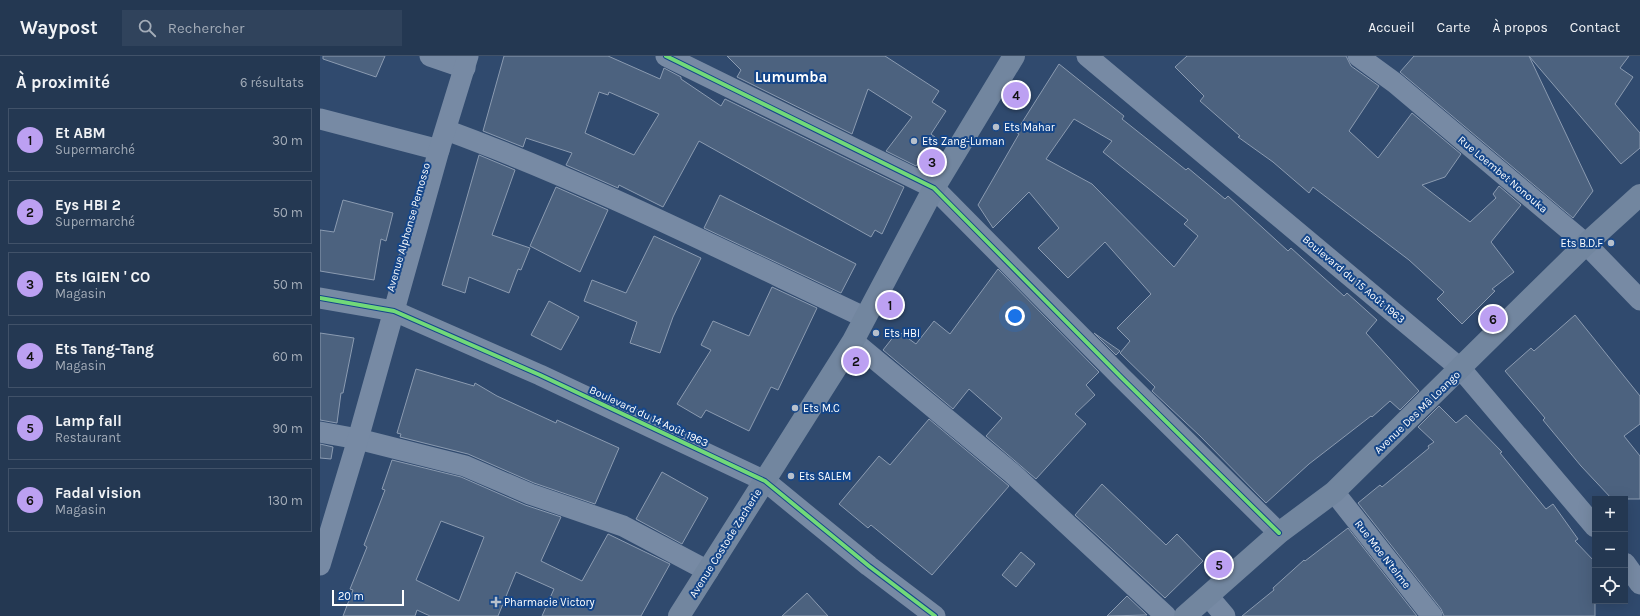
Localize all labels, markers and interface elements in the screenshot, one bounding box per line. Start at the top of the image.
search box [122,10,402,46]
text: Waypost [20,17,98,39]
icon: search [136,17,158,39]
text: Rechercher [168,19,245,37]
text: Accueil [1368,19,1415,36]
text: Carte [1437,19,1470,36]
text: À propos [1492,19,1548,36]
text: Contact [1570,19,1620,36]
district label: Lumumba [755,68,827,86]
text: À proximité [16,72,110,92]
text: 6 résultats [240,75,304,90]
pin: 4 [1003,80,1029,110]
place label: Ets Mahar [1004,121,1055,134]
marker: Ets Mahar [991,122,1001,132]
text: Et ABM [55,124,106,142]
text: 1 [28,133,32,148]
text: 30 m [272,133,303,148]
street label: Rue Loembet Nonouka [1455,133,1550,216]
place label: Ets Zang-Luman [922,135,1005,148]
marker: Ets Zang-Luman [909,136,919,146]
text: Supermarché [55,142,135,157]
pin: 3 [919,147,945,177]
street label: Avenue Alphonse Pemosso [384,161,433,293]
text: Eys HBI 2 [55,196,121,214]
text: 2 [26,205,34,220]
text: 50 m [273,205,303,220]
text: Supermarché [55,214,135,229]
street label: Boulevard du 15 Août 1963 [1300,233,1408,326]
place label: Ets B.D.F [1561,237,1603,250]
marker: Ets B.D.F [1606,238,1616,248]
text: Ets IGIEN ' CO [55,268,150,286]
text: 3 [26,277,34,292]
text: 50 m [273,277,303,292]
text: Magasin [55,286,106,301]
pin: 1 [877,290,903,320]
pin: 6 [1480,304,1506,334]
your location [1005,306,1025,326]
place label: Ets HBI [884,327,920,340]
marker: Ets HBI [871,328,881,338]
text: Ets Tang-Tang [55,340,154,358]
pin: 2 [843,346,869,376]
text: 4 [26,349,34,364]
text: 60 m [273,349,303,364]
text: Magasin [55,358,106,373]
street label: Avenue Des Mâ Loango [1372,368,1463,457]
street label: Boulevard du 14 Août 1963 [587,383,710,450]
place label: Ets M.C [803,402,840,415]
marker: Ets M.C [790,403,800,413]
text: Lamp fall [55,412,122,430]
text: 5 [26,421,34,436]
text: 90 m [272,421,303,436]
text: Restaurant [55,430,121,445]
place label: Ets SALEM [799,470,851,483]
marker: Ets SALEM [786,471,796,481]
text: Fadal vision [55,484,141,502]
street label: Avenue Costode Zacherie [687,486,764,600]
text: 6 [26,493,34,508]
text: 130 m [268,493,303,508]
map controls [1592,496,1628,604]
button: + [1592,496,1628,532]
text: Magasin [55,502,106,517]
street label: Rue Moe N'telme [1352,518,1414,591]
button: − [1592,532,1628,568]
pin: 5 [1206,550,1232,580]
button: locate [1592,568,1628,604]
scale bar [332,588,404,607]
text: 20 m [338,590,364,603]
place label: Pharmacie Victory [504,596,595,609]
marker: Pharmacie Victory [491,597,501,607]

